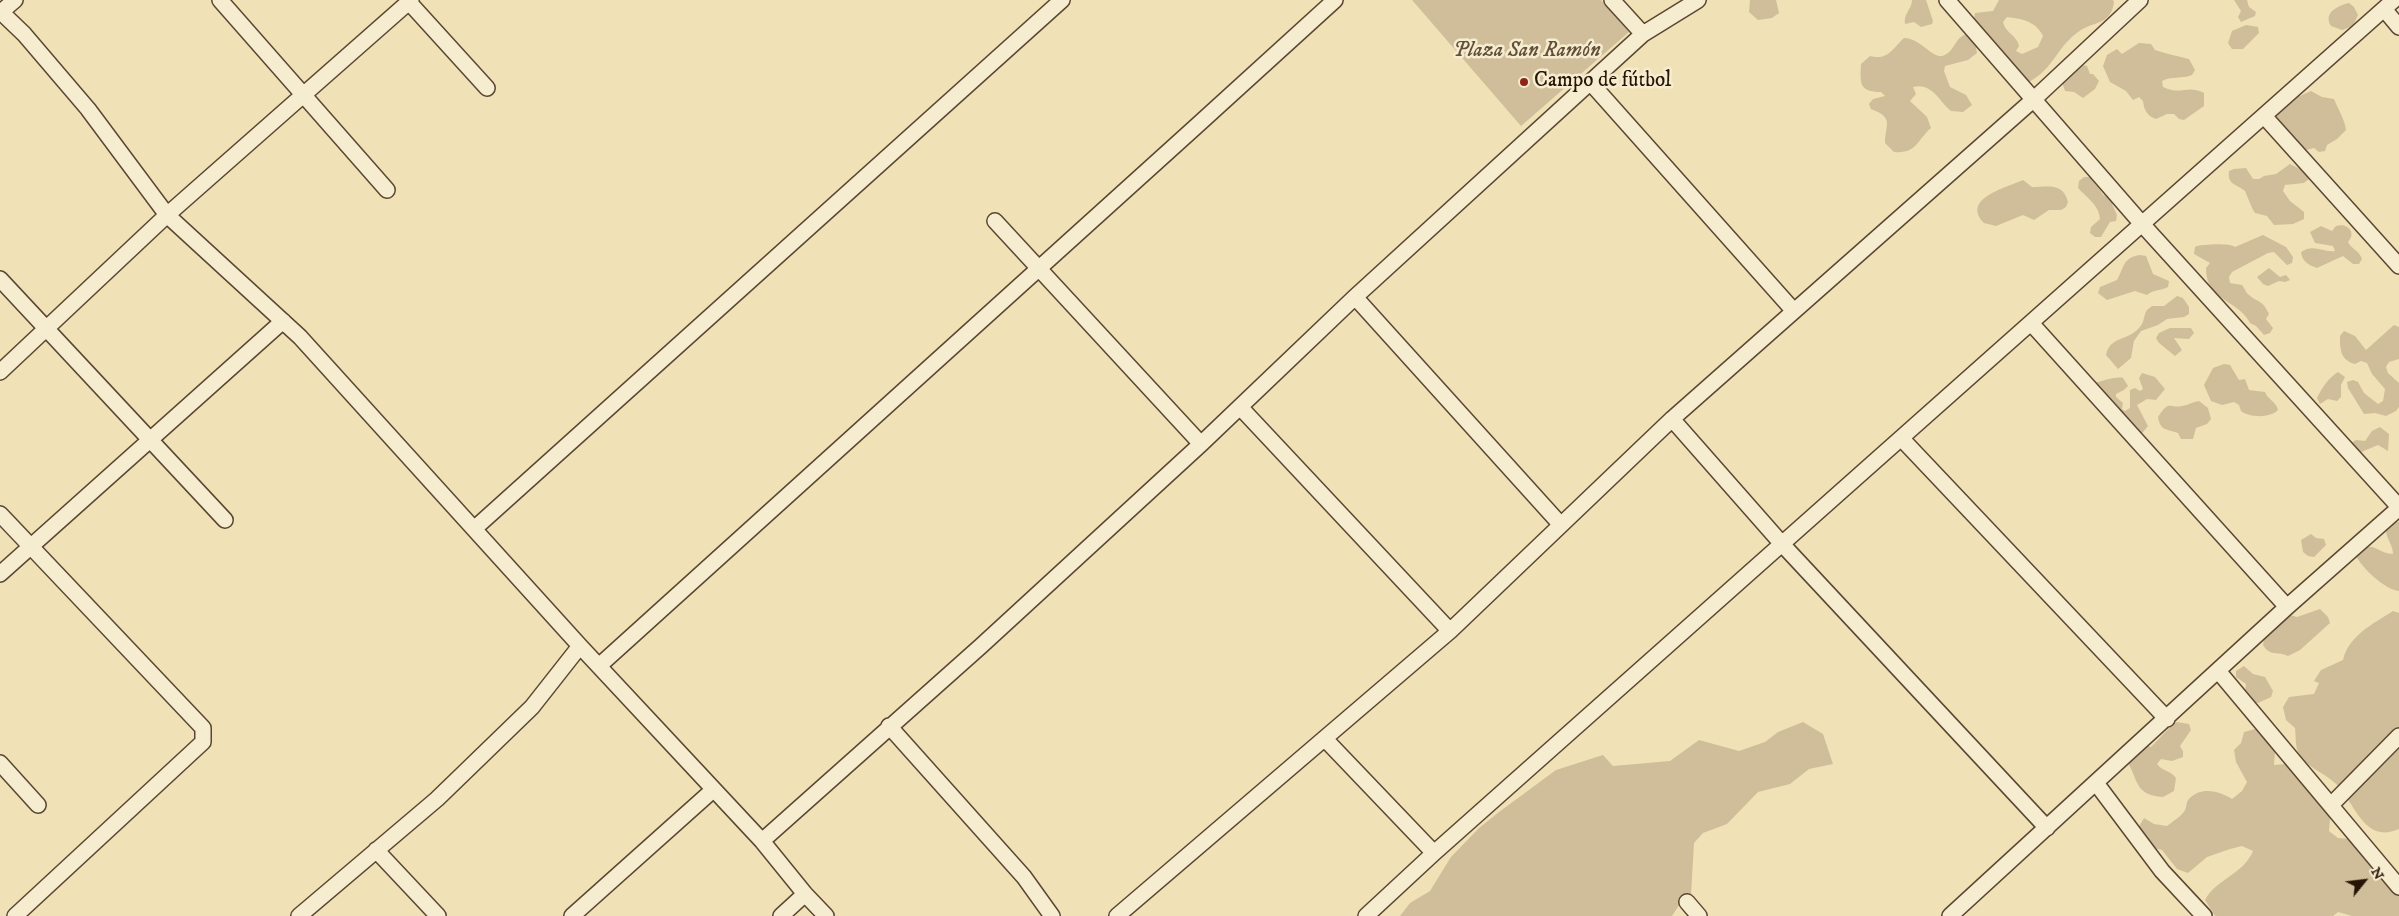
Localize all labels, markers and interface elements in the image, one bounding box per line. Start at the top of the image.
park label: Plaza San Ramón [1453,39,1601,65]
place label: Campo de fútbol [1534,69,1671,95]
marker: Campo de fútbol [1518,76,1530,88]
north arrow [2339,856,2389,906]
text: N [2366,864,2388,883]

